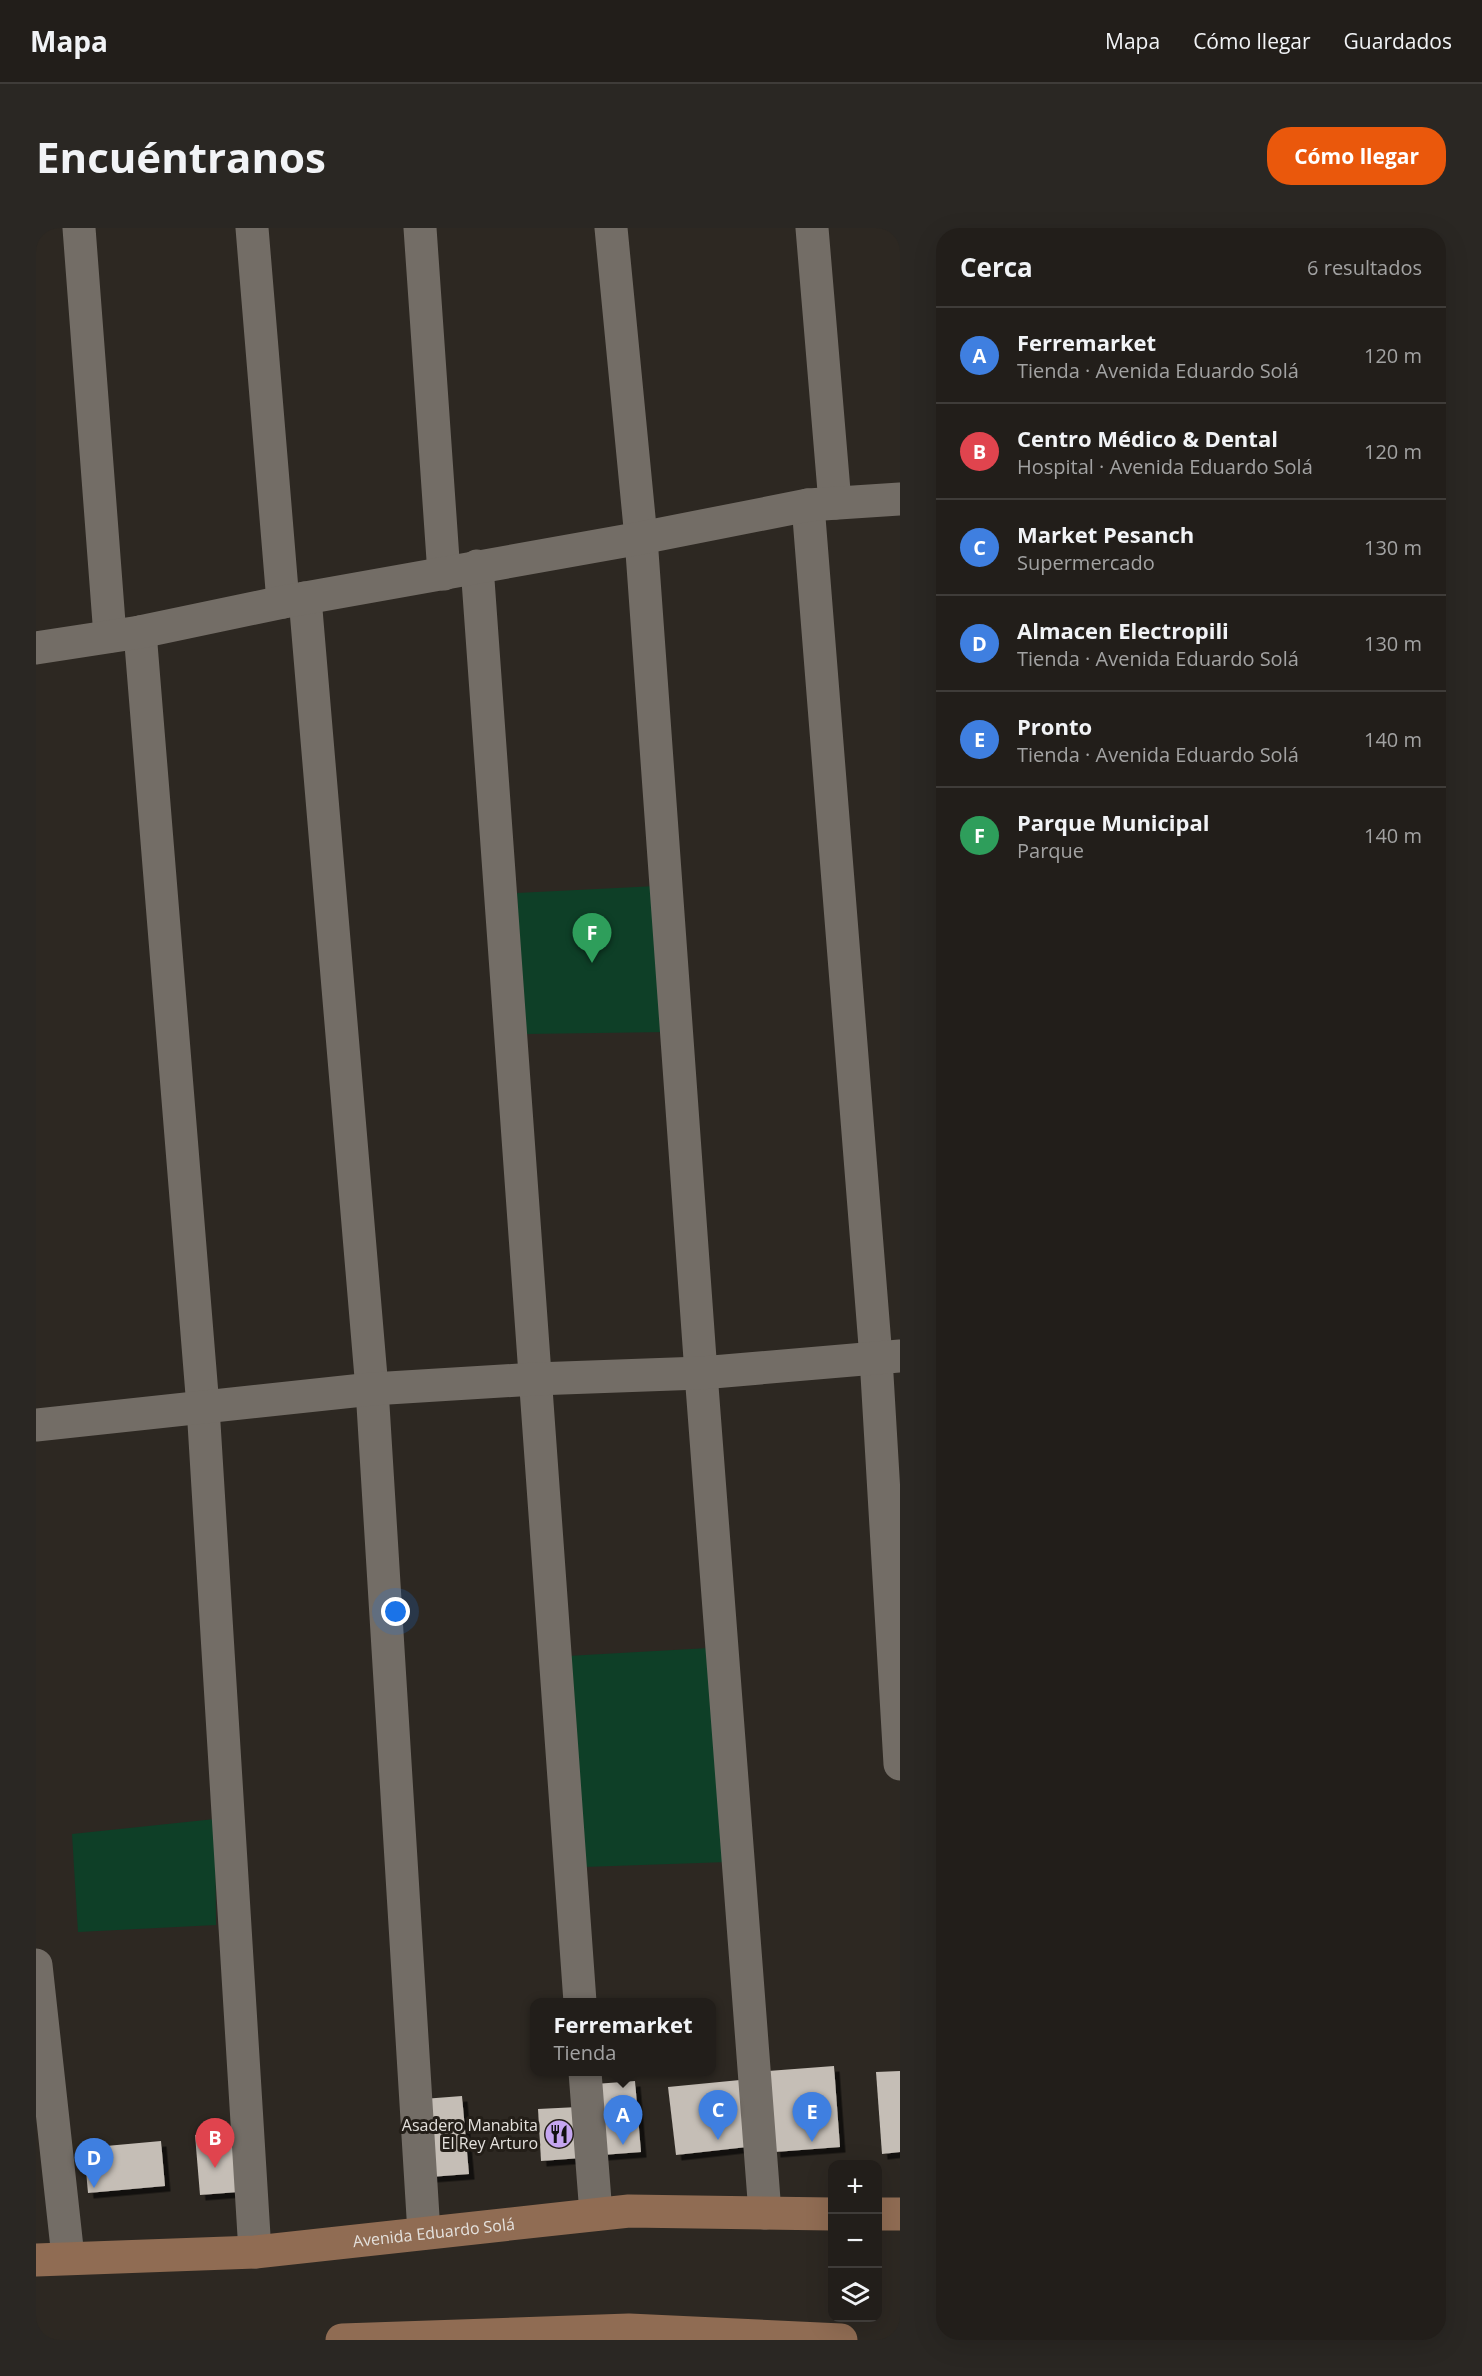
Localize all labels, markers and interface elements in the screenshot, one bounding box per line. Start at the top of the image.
text: Mapa [30,22,108,60]
text: Mapa [1105,27,1160,55]
text: Cómo llegar [1193,27,1311,55]
text: Guardados [1344,27,1452,55]
button: Cómo llegar [1267,127,1446,185]
text: Encuéntranos [36,128,326,185]
text: Cerca [960,249,1033,285]
text: 6 resultados [1307,254,1422,281]
text: Ferremarket [1017,327,1156,357]
text: A [973,342,986,369]
text: 120 m [1364,342,1422,369]
text: Tienda · Avenida Eduardo Solá [1017,357,1299,384]
text: Centro Médico & Dental [1017,423,1278,453]
text: B [973,438,986,465]
text: 120 m [1364,438,1422,465]
text: Hospital · Avenida Eduardo Solá [1017,453,1313,480]
text: Market Pesanch [1017,519,1194,549]
text: C [973,534,986,561]
text: 130 m [1364,534,1422,561]
text: Supermercado [1017,549,1155,576]
text: Almacen Electropili [1017,615,1229,645]
text: D [972,630,987,657]
text: 130 m [1364,630,1422,657]
text: Tienda · Avenida Eduardo Solá [1017,645,1299,672]
text: Pronto [1017,711,1092,741]
text: E [974,726,985,753]
text: 140 m [1364,726,1422,753]
text: Tienda · Avenida Eduardo Solá [1017,741,1299,768]
text: Parque Municipal [1017,807,1210,837]
text: F [974,822,985,849]
text: 140 m [1364,822,1422,849]
text: Parque [1017,837,1084,864]
pin: F [572,914,612,963]
your location [381,1597,410,1626]
popup [530,1998,716,2076]
text: Ferremarket [553,2009,693,2039]
text: Tienda [553,2039,616,2066]
pin: C [698,2090,738,2140]
pin: E [792,2092,832,2142]
pin: A [604,2096,642,2145]
place label: Asadero Manabita El Rey Arturo [402,2114,538,2154]
pin: B [196,2118,234,2168]
restaurant icon: Asadero Manabita El Rey Arturo [543,2118,575,2150]
pin: D [74,2138,114,2188]
map controls [828,2160,882,2322]
button: + [828,2160,882,2214]
street label: Avenida Eduardo Solá [352,2213,516,2252]
button: − [828,2214,882,2268]
button: layers [828,2268,882,2322]

